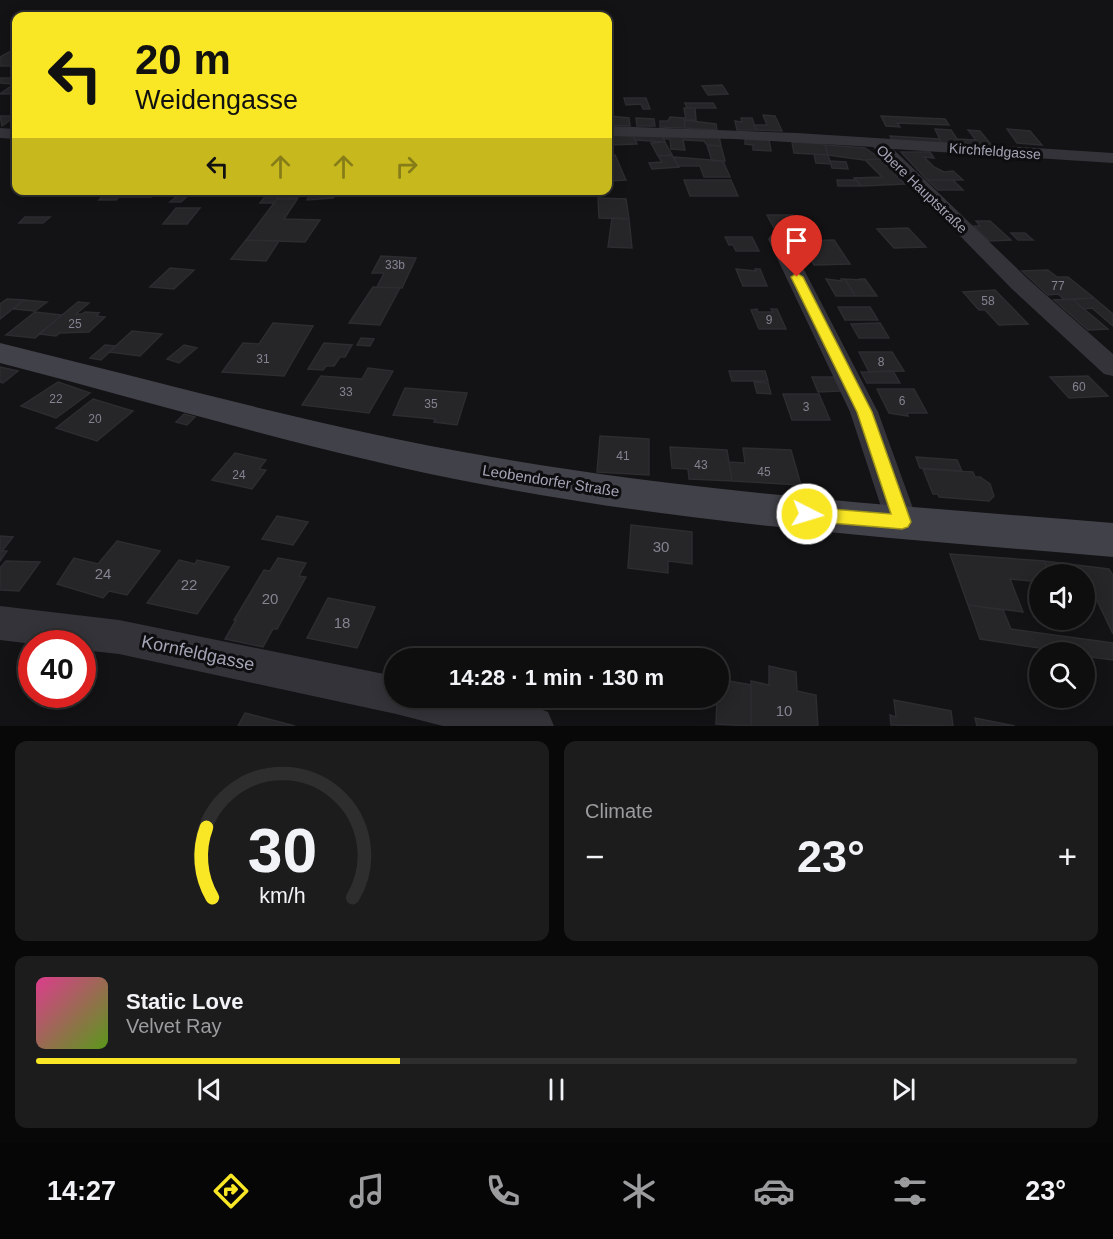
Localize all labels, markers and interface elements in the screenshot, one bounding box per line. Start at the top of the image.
icon: left [36,36,114,114]
text: 20 m [135,36,231,83]
text: Weidengasse [135,85,298,115]
street label: Kirchfeldgasse [949,140,1042,162]
street label: Obere Hauptstraße [873,142,971,237]
icon: left [201,150,234,183]
icon: ahead [264,150,297,183]
icon: ahead [327,150,360,183]
icon: right [390,150,423,183]
pin [771,215,822,277]
icon: arrive [780,224,813,257]
house number: 33b [385,258,405,272]
house number: 77 [1051,279,1065,293]
house number: 58 [981,294,995,308]
house number: 9 [766,313,773,327]
house number: 25 [68,317,82,331]
house number: 31 [256,352,270,366]
house number: 8 [878,355,885,369]
house number: 60 [1072,380,1086,394]
house number: 33 [339,385,353,399]
house number: 22 [49,392,63,406]
house number: 6 [899,394,906,408]
house number: 35 [424,397,438,411]
house number: 3 [803,400,810,414]
house number: 20 [88,412,102,426]
house number: 41 [616,449,630,463]
house number: 43 [694,458,708,472]
street label: Leobendorfer Straße [481,461,621,500]
house number: 45 [757,465,771,479]
house number: 24 [232,468,246,482]
position arrow [775,482,839,546]
house number: 30 [653,538,669,555]
map controls [1029,564,1095,708]
button: sound [1029,564,1095,630]
house number: 24 [95,565,111,582]
house number: 22 [181,576,197,593]
house number: 20 [262,590,278,607]
house number: 18 [334,614,350,631]
speed limit sign: 40 [18,630,96,708]
street label: Kornfeldgasse [140,631,256,675]
button: search [1029,642,1095,708]
text: 14:28 · 1 min · 130 m [449,665,664,690]
house number: 10 [776,702,792,719]
text: Climate [585,800,653,822]
text: 30 [247,816,317,885]
text: 23° [797,831,865,882]
text: − [585,838,604,875]
text: + [1058,838,1077,875]
text: km/h [259,884,305,908]
text: Static Love [126,989,243,1014]
text: Velvet Ray [126,1015,222,1037]
icon: previous [193,1073,226,1106]
icon: pause [540,1073,573,1106]
icon: next [887,1073,920,1106]
icon: directions [210,1170,252,1212]
icon: music [346,1170,388,1212]
icon: phone [482,1170,524,1212]
icon: climate [618,1170,660,1212]
icon: car [753,1170,795,1212]
icon: filters [889,1170,931,1212]
text: 14:27 [47,1176,116,1206]
text: 23° [1025,1176,1066,1206]

